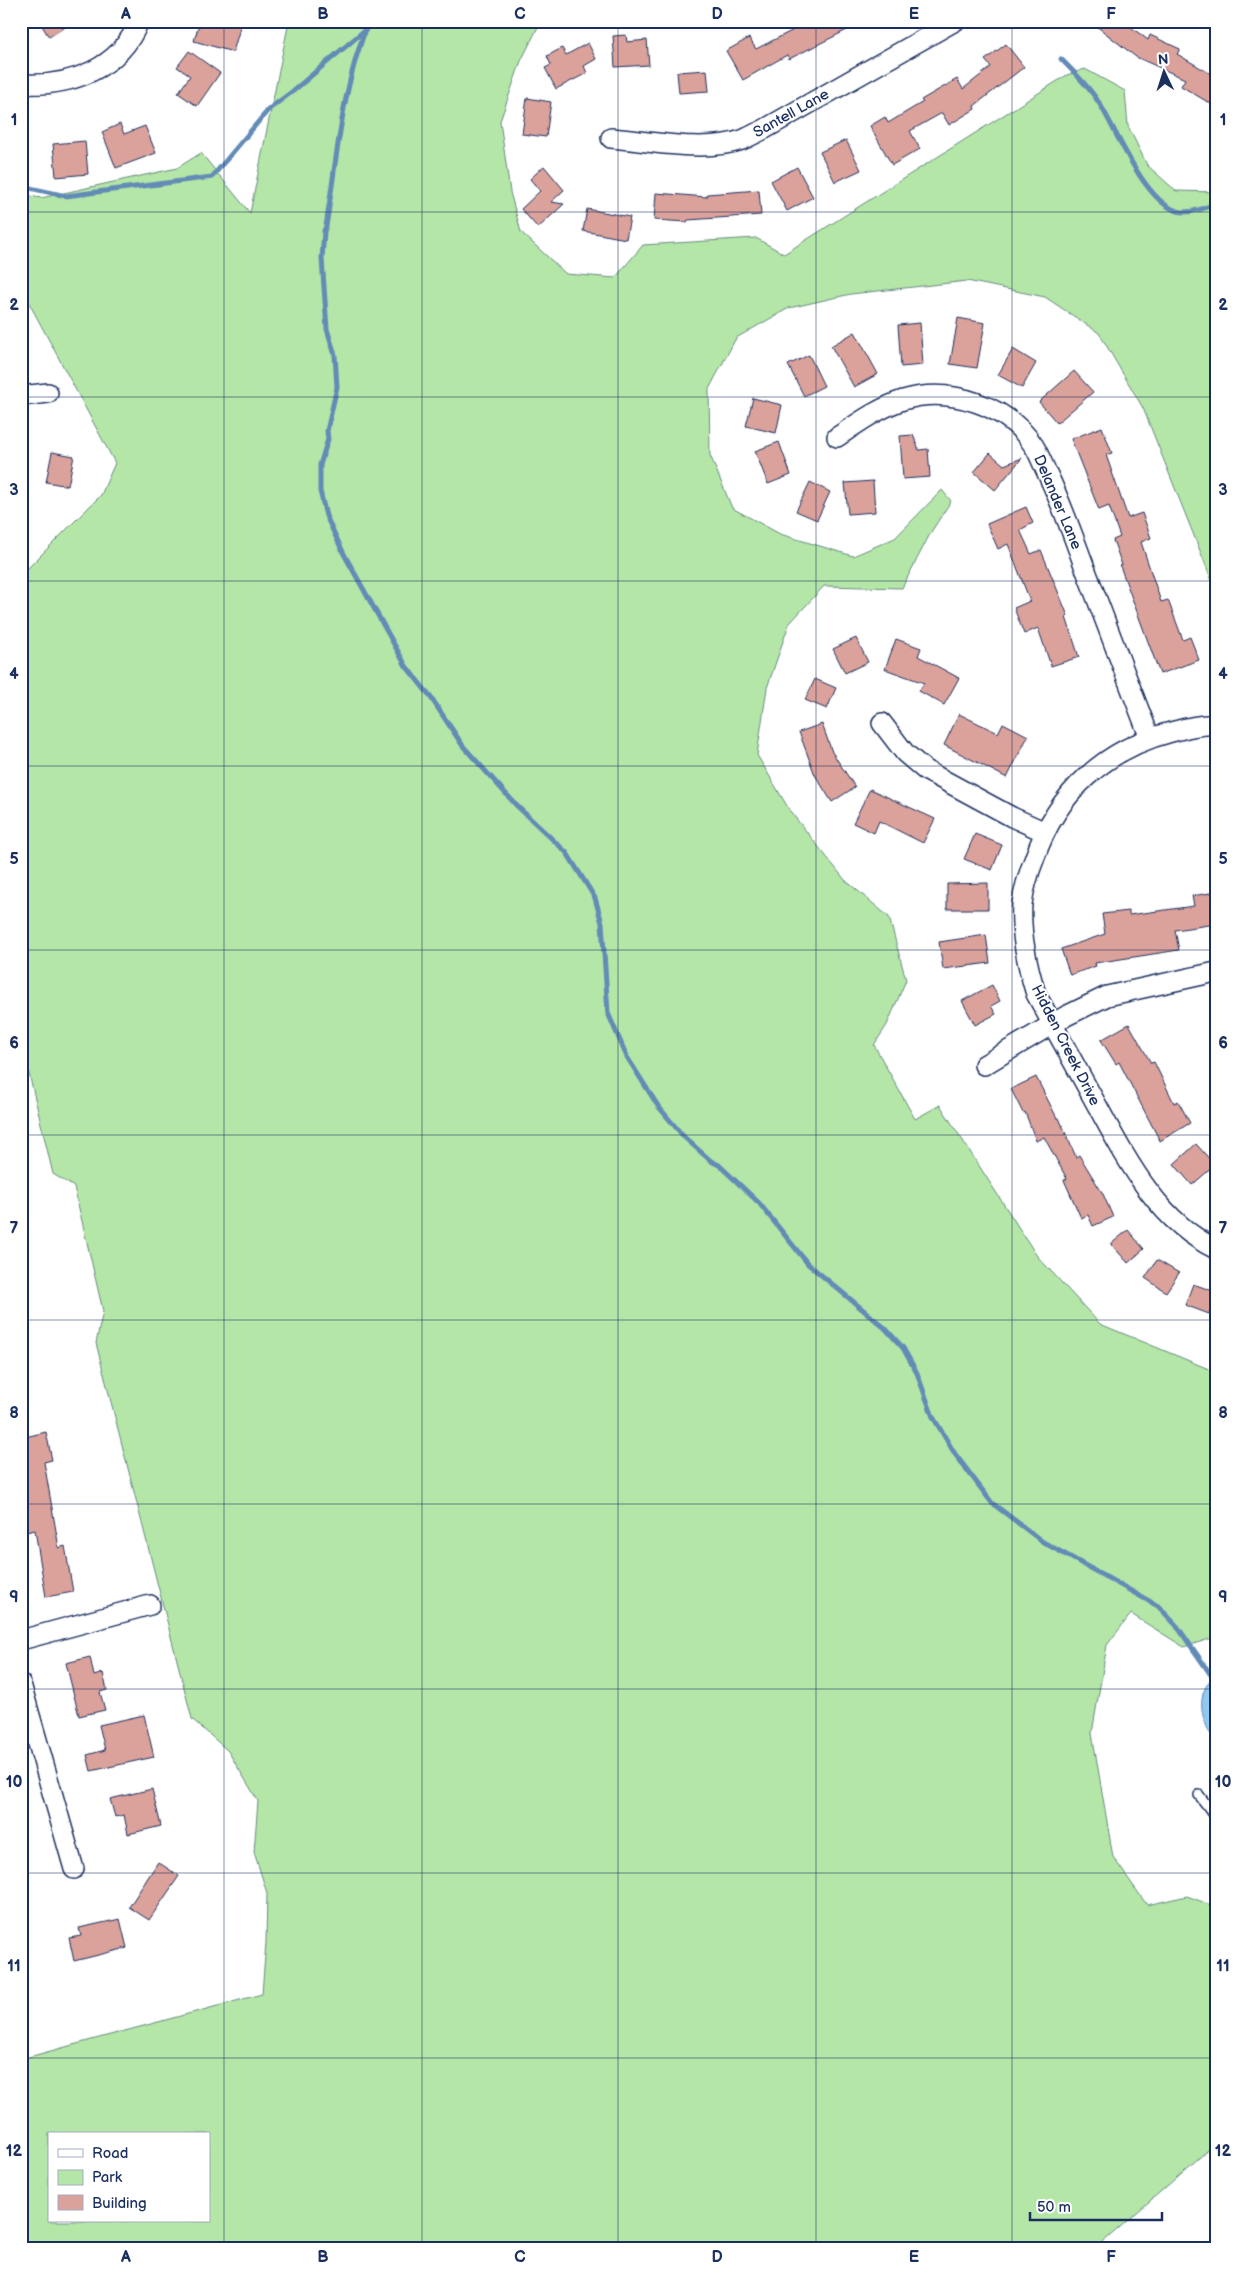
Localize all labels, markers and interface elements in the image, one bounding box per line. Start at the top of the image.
text: A [120,5,131,24]
text: B [317,5,329,24]
text: C [514,5,526,24]
text: D [711,5,723,24]
text: E [909,5,919,24]
text: F [1106,5,1116,24]
north arrow [1140,48,1190,98]
text: N [1157,51,1169,68]
street label: Santell Lane [750,85,833,142]
text: 1 [11,111,17,130]
text: 1 [1220,111,1226,130]
text: 2 [9,296,19,315]
text: 2 [1218,296,1228,315]
street label: Delander Lane [1029,452,1086,552]
text: 3 [9,481,19,500]
text: 3 [1218,481,1228,500]
text: 4 [9,665,19,684]
text: 4 [1218,665,1228,684]
text: 5 [9,850,19,869]
text: 5 [1218,850,1228,869]
street label: Hidden Creek Drive [1027,982,1104,1109]
text: 6 [9,1034,19,1053]
text: 6 [1218,1034,1228,1053]
text: 7 [10,1219,19,1238]
text: 7 [1219,1219,1228,1238]
text: 8 [9,1404,19,1423]
text: 8 [1218,1404,1228,1423]
text: 9 [9,1588,19,1607]
text: 9 [1218,1588,1228,1607]
text: 10 [6,1773,22,1792]
text: 10 [1215,1773,1231,1792]
text: 11 [7,1957,21,1976]
text: 11 [1216,1957,1230,1976]
legend [48,2132,210,2222]
text: 12 [6,2142,23,2161]
text: 12 [1215,2142,1232,2161]
text: Road [92,2144,128,2163]
text: Park [92,2168,123,2187]
scale bar [1030,2190,1162,2222]
text: Building [92,2194,147,2213]
text: 50 m [1037,2198,1071,2217]
text: A [120,2248,131,2267]
text: B [317,2248,329,2267]
text: C [514,2248,526,2267]
text: D [711,2248,723,2267]
text: E [909,2248,919,2267]
text: F [1106,2248,1116,2267]

